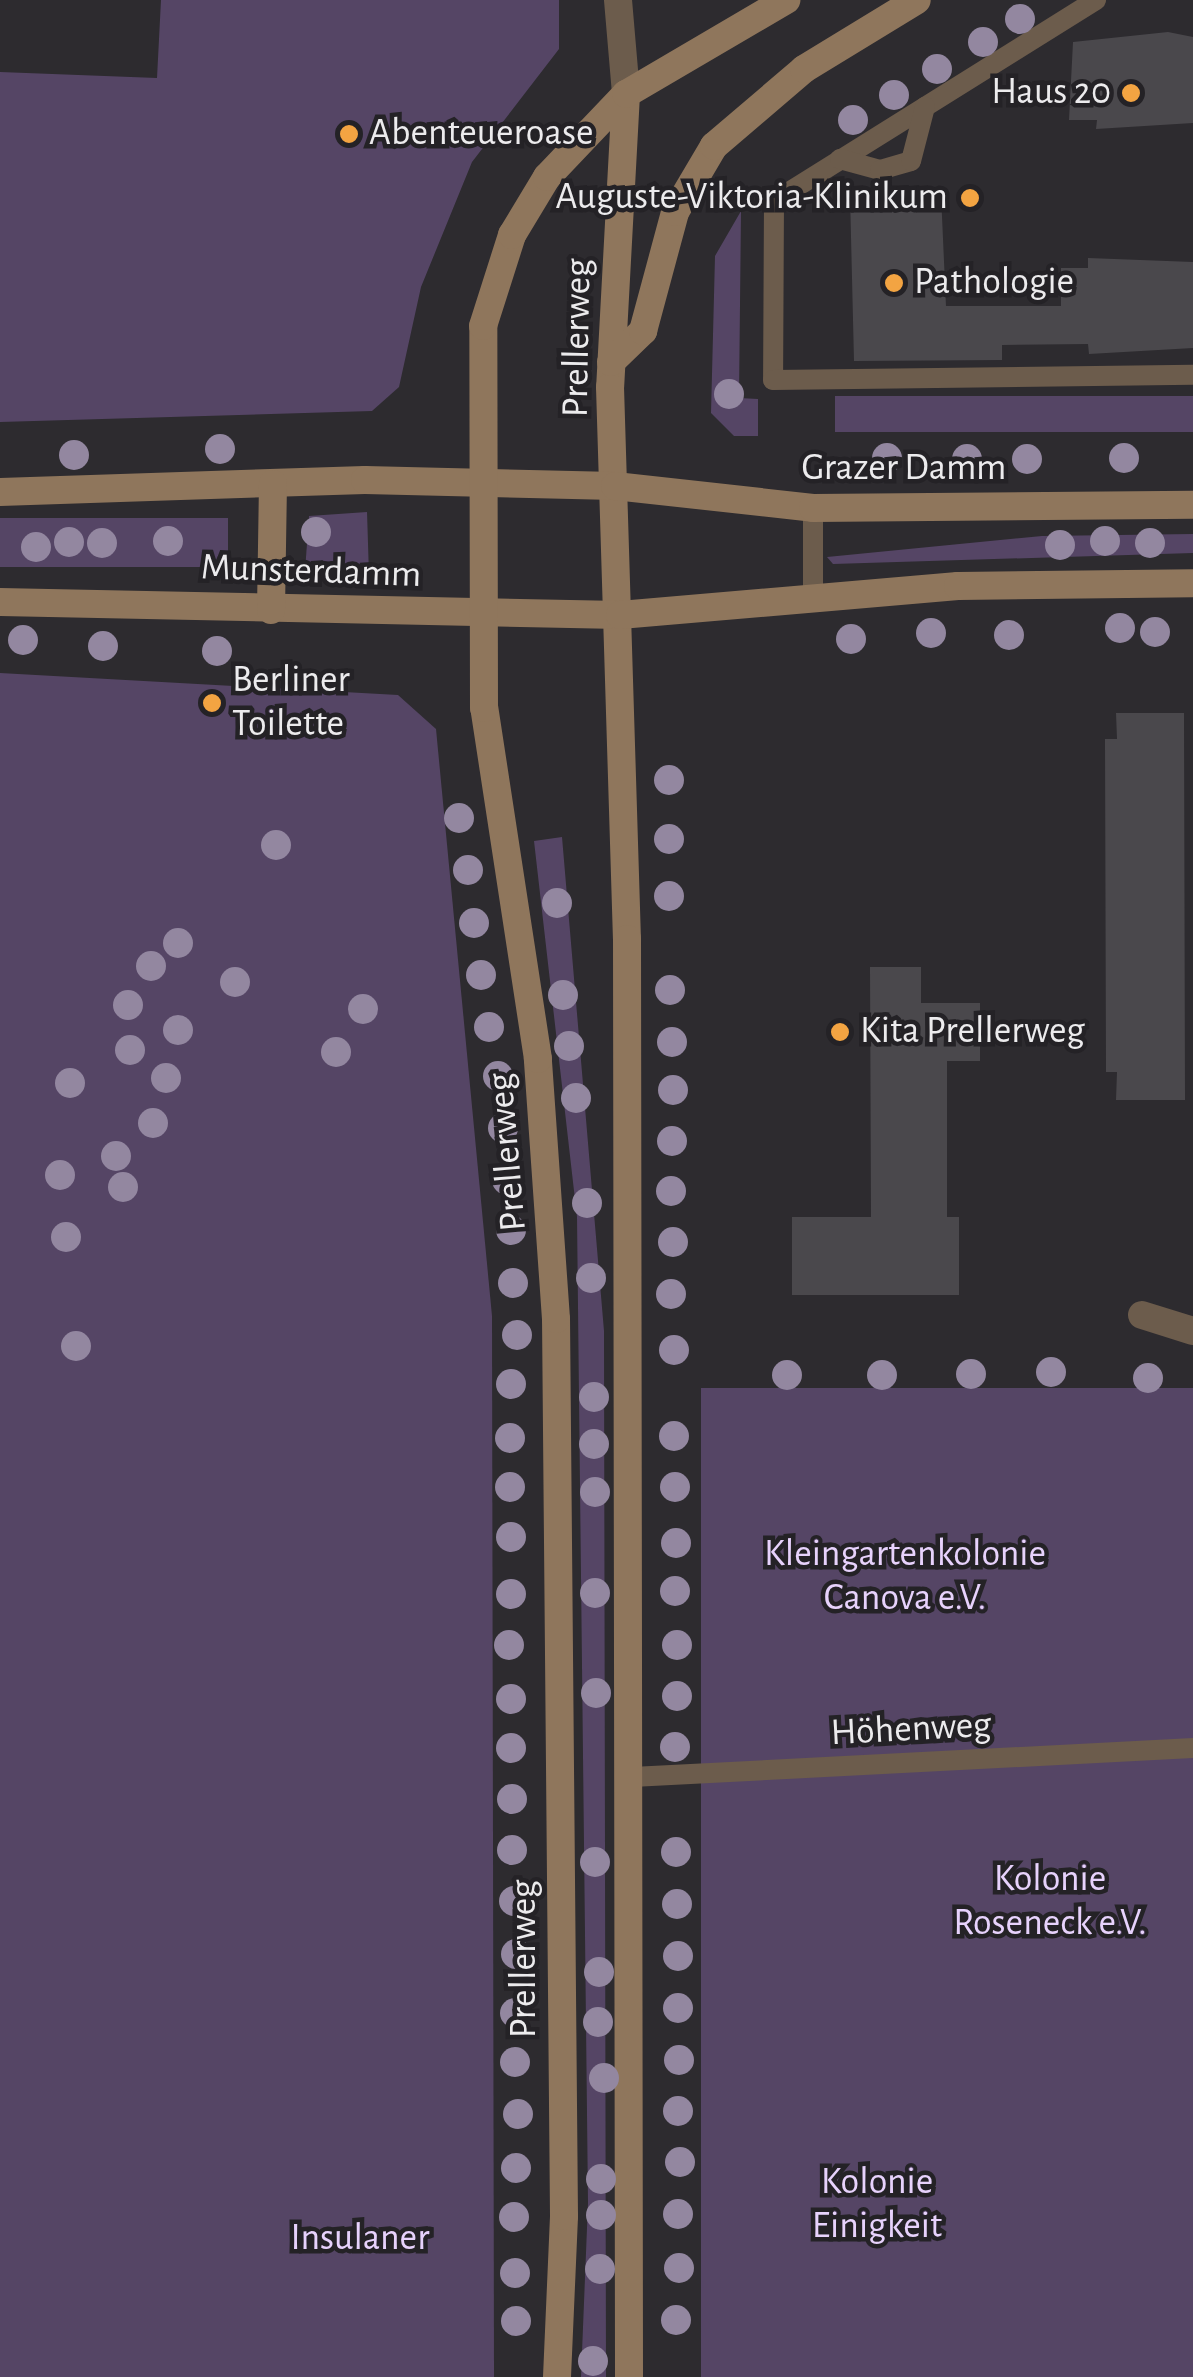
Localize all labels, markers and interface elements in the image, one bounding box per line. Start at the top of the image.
place label: Haus 20 [991,70,1111,116]
marker: Haus 20 [1120,82,1142,104]
place label: Abenteueroase [369,111,594,157]
marker: Abenteueroase [338,123,360,145]
place label: Auguste-Viktoria-Klinikum [555,175,948,221]
marker: Auguste-Viktoria-Klinikum [957,185,983,211]
street label: Prellerweg [554,258,602,418]
place label: Pathologie [914,260,1074,306]
marker: Pathologie [883,272,905,294]
street label: Grazer Damm [802,446,1006,492]
street label: Munsterdamm [200,545,422,599]
place label: Berliner Toilette [232,658,350,748]
marker: Berliner Toilette [201,692,223,714]
place label: Kita Prellerweg [860,1009,1085,1055]
marker: Kita Prellerweg [829,1021,851,1043]
street label: Prellerweg [478,1071,538,1233]
park label: Kleingartenkolonie Canova e.V. [764,1532,1046,1622]
street label: Höhenweg [830,1703,992,1757]
park label: Kolonie Roseneck e.V. [953,1857,1147,1946]
street label: Prellerweg [502,1880,548,2038]
park label: Kolonie Einigkeit [812,2160,942,2250]
park label: Insulaner [291,2216,429,2262]

